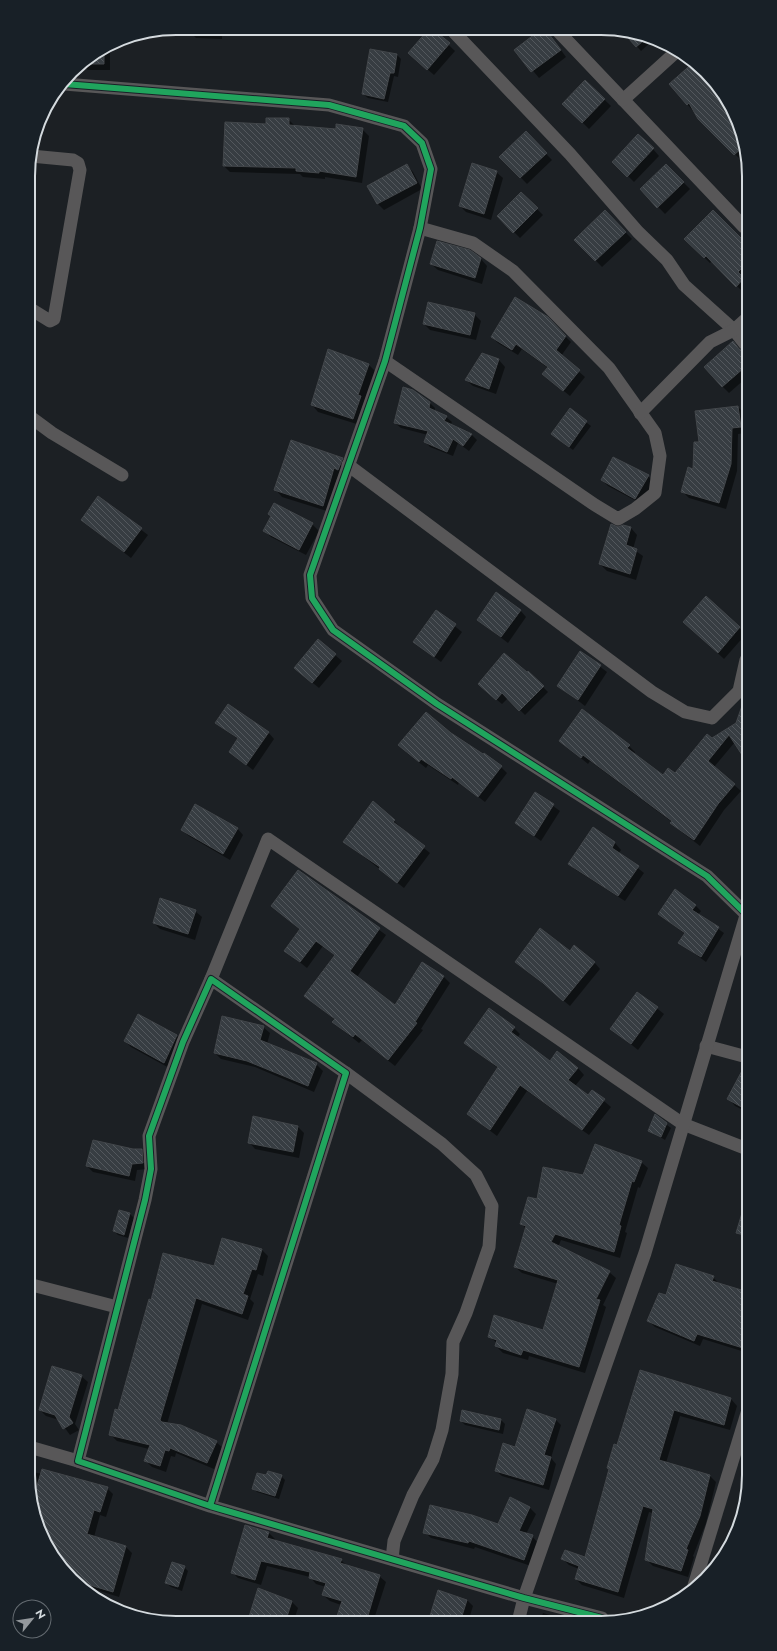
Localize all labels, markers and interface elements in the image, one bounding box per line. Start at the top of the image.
north arrow [12,1599,52,1639]
text: N [32,1606,50,1622]

